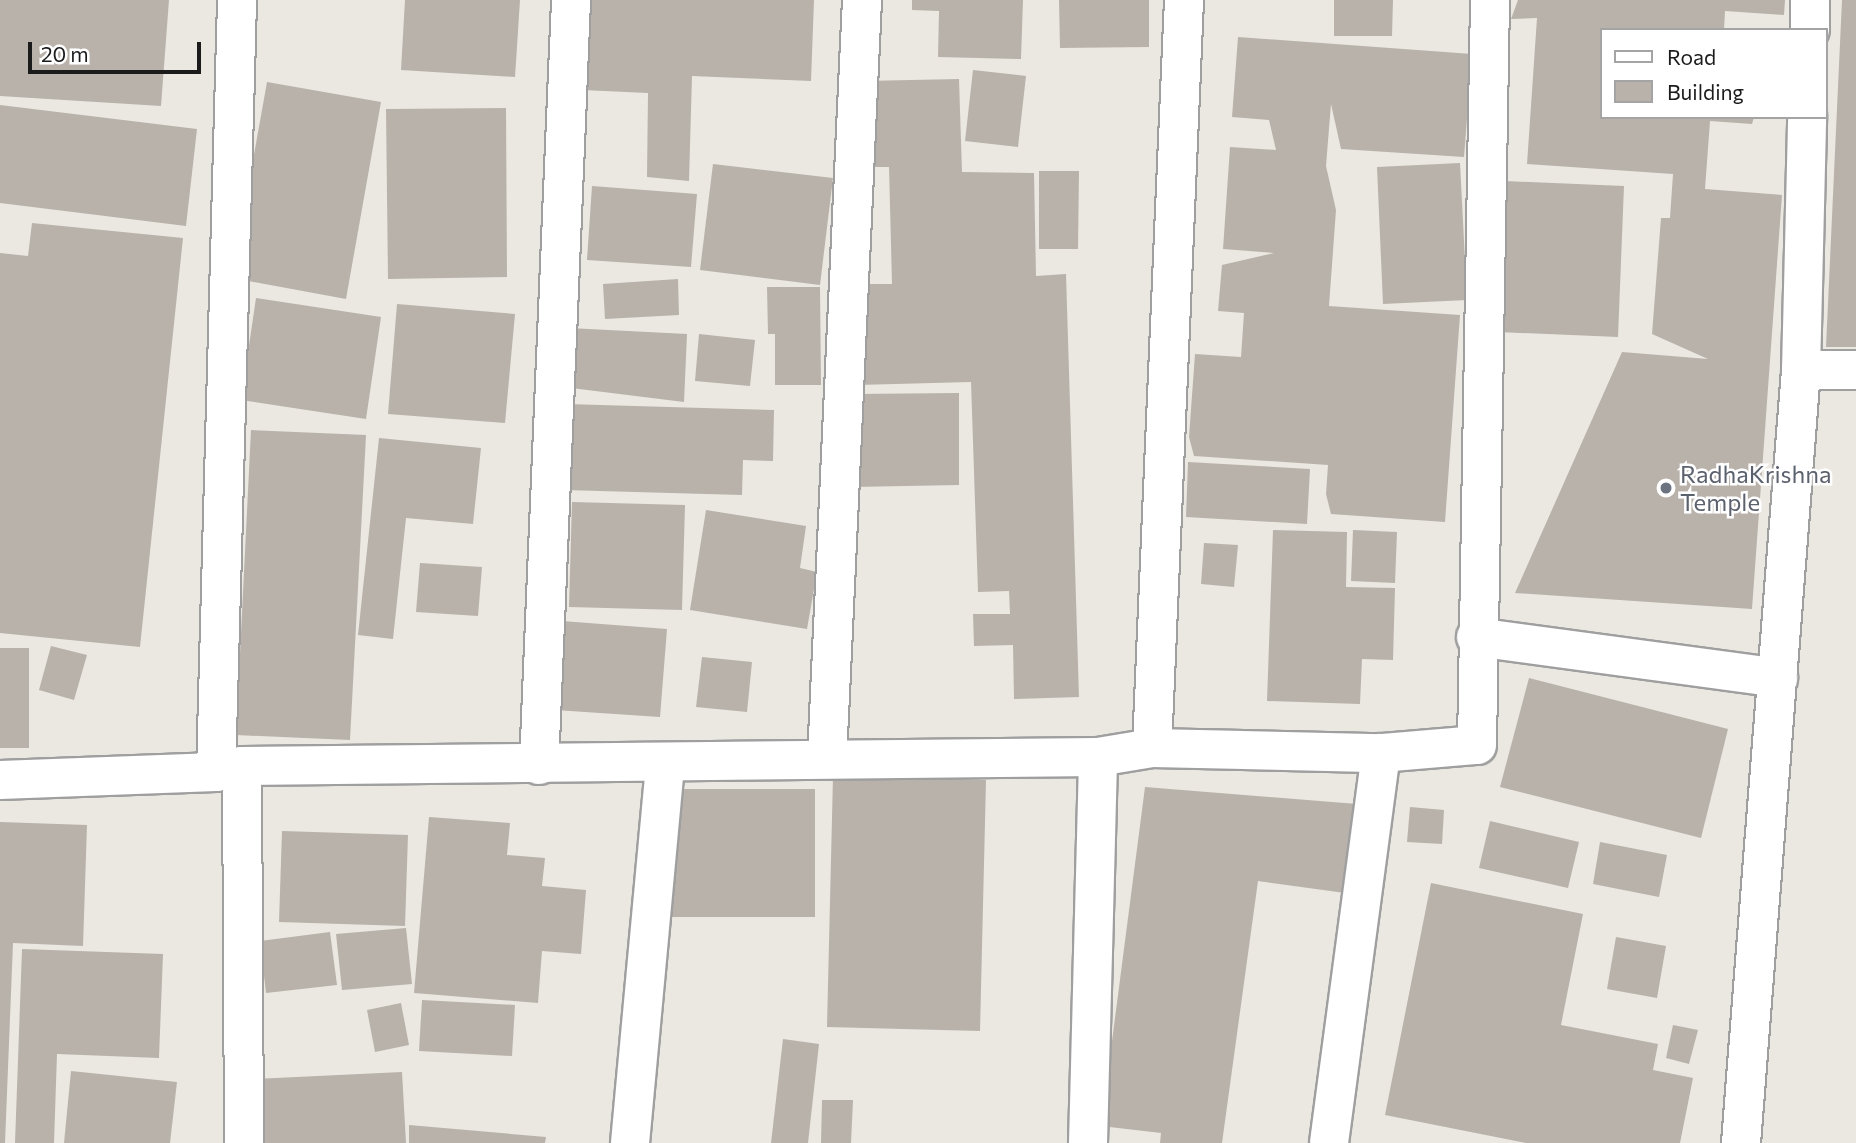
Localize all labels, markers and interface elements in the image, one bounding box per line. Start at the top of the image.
scale bar [32,28,205,72]
legend [1601,28,1828,119]
text: 20 m [41,41,89,66]
text: Road [1667,44,1716,69]
text: Building [1667,79,1744,104]
place label: RadhaKrishna Temple [1680,460,1832,516]
marker: RadhaKrishna Temple [1658,480,1674,496]

